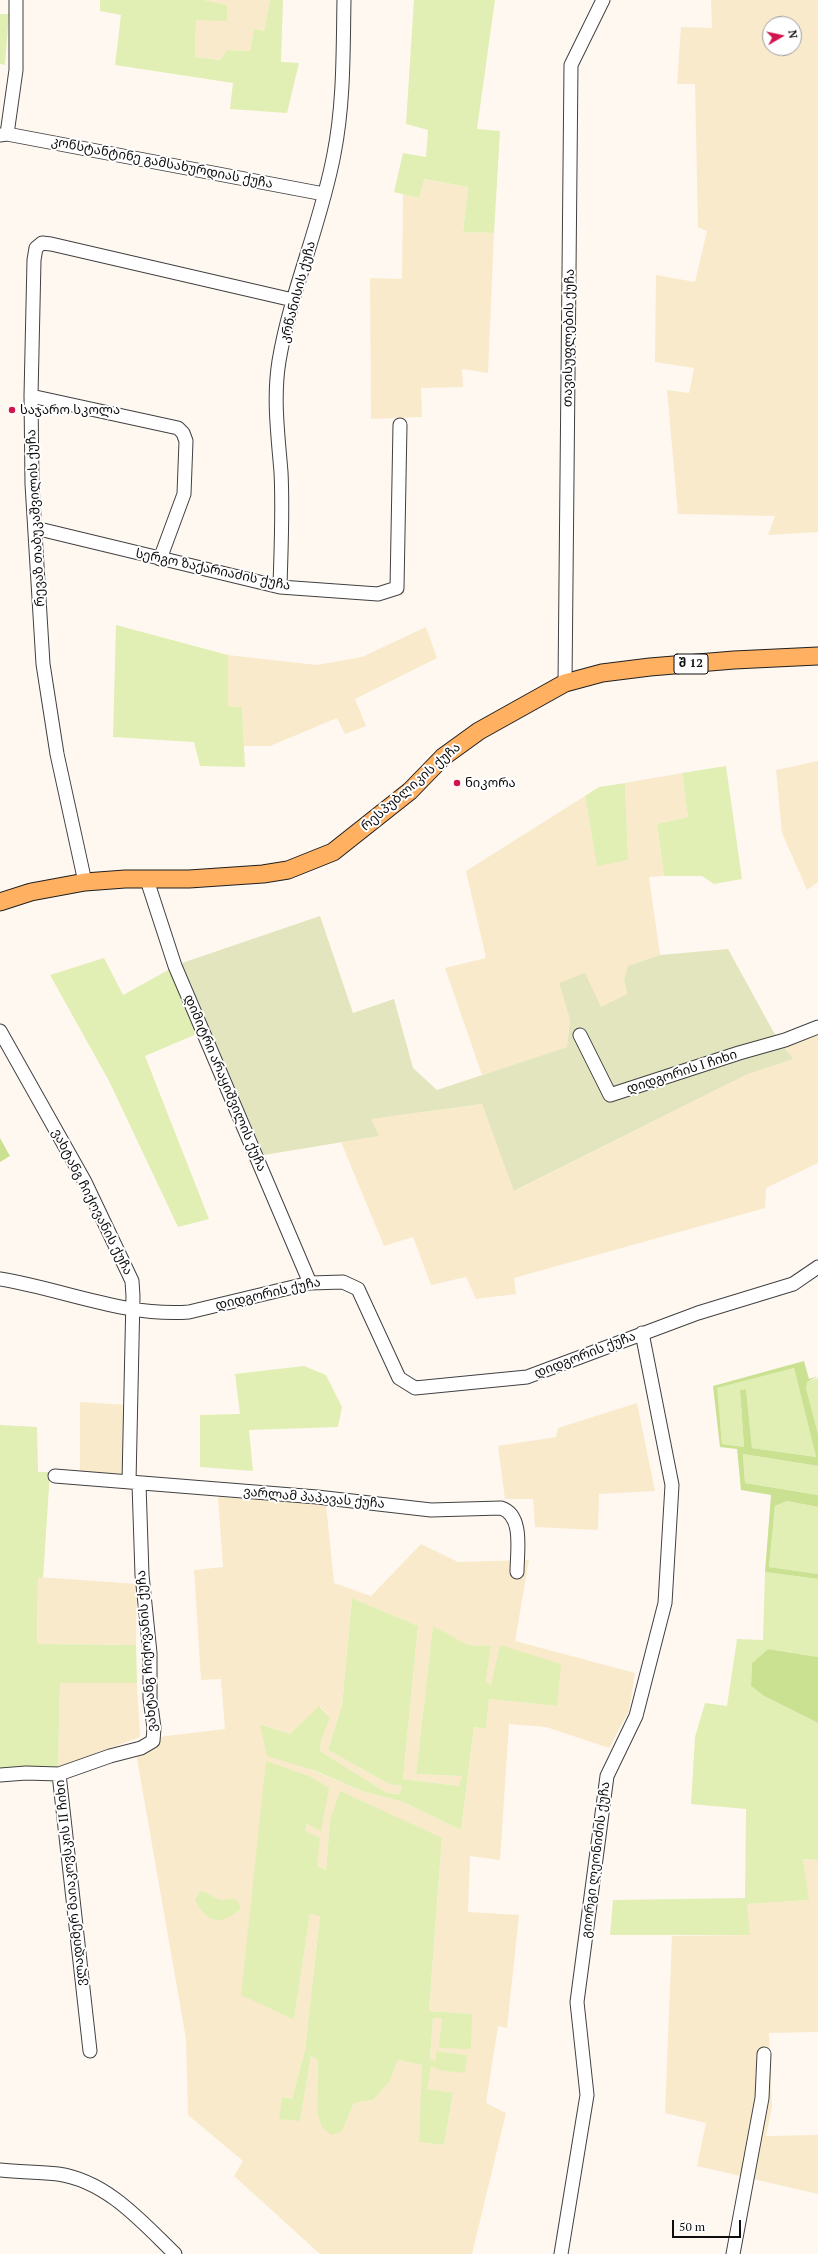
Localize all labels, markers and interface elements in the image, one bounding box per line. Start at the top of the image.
north arrow [762,16,802,56]
text: N [785,29,800,39]
street label: კონსტანტინე გამსახურდიას ქუჩა [50,134,274,192]
street label: კრწანისის ქუჩა [277,239,319,345]
street label: თავისუფლების ქუჩა [560,269,578,407]
place label: საჯარო სკოლა [20,402,120,418]
marker: საჯარო სკოლა [7,405,17,415]
street label: რევაზ თაბუკაშვილის ქუჩა [24,429,48,607]
street label: სერგო ზაქარიაძის ქუჩა [134,546,292,594]
road number: შ 12 [674,654,708,674]
street label: რესპუბლიკის ქუჩა [358,740,464,834]
place label: ნიკორა [465,775,516,791]
marker: ნიკორა [452,778,462,788]
street label: დიმიტრი არაყიშვილის ქუჩა [181,992,269,1174]
street label: დიდგორის I ჩიხი [625,1047,739,1097]
street label: ვახტანგ ჩიქოვანის ქუჩა [48,1126,136,1278]
street label: დიდგორის ქუჩა [214,1274,322,1314]
street label: დიდგორის ქუჩა [532,1328,638,1382]
street label: ვარლამ პაპავას ქუჩა [243,1484,385,1512]
street label: ვახტანგ ჩიქოვანის ქუჩა [134,1570,160,1732]
street label: ვლადიმერ მაიაკოვსკის II ჩიხი [52,1779,90,1987]
street label: გიორგი ლეონიძის ქუჩა [579,1781,613,1939]
scale bar [674,2212,743,2238]
text: 50 m [679,2219,705,2234]

